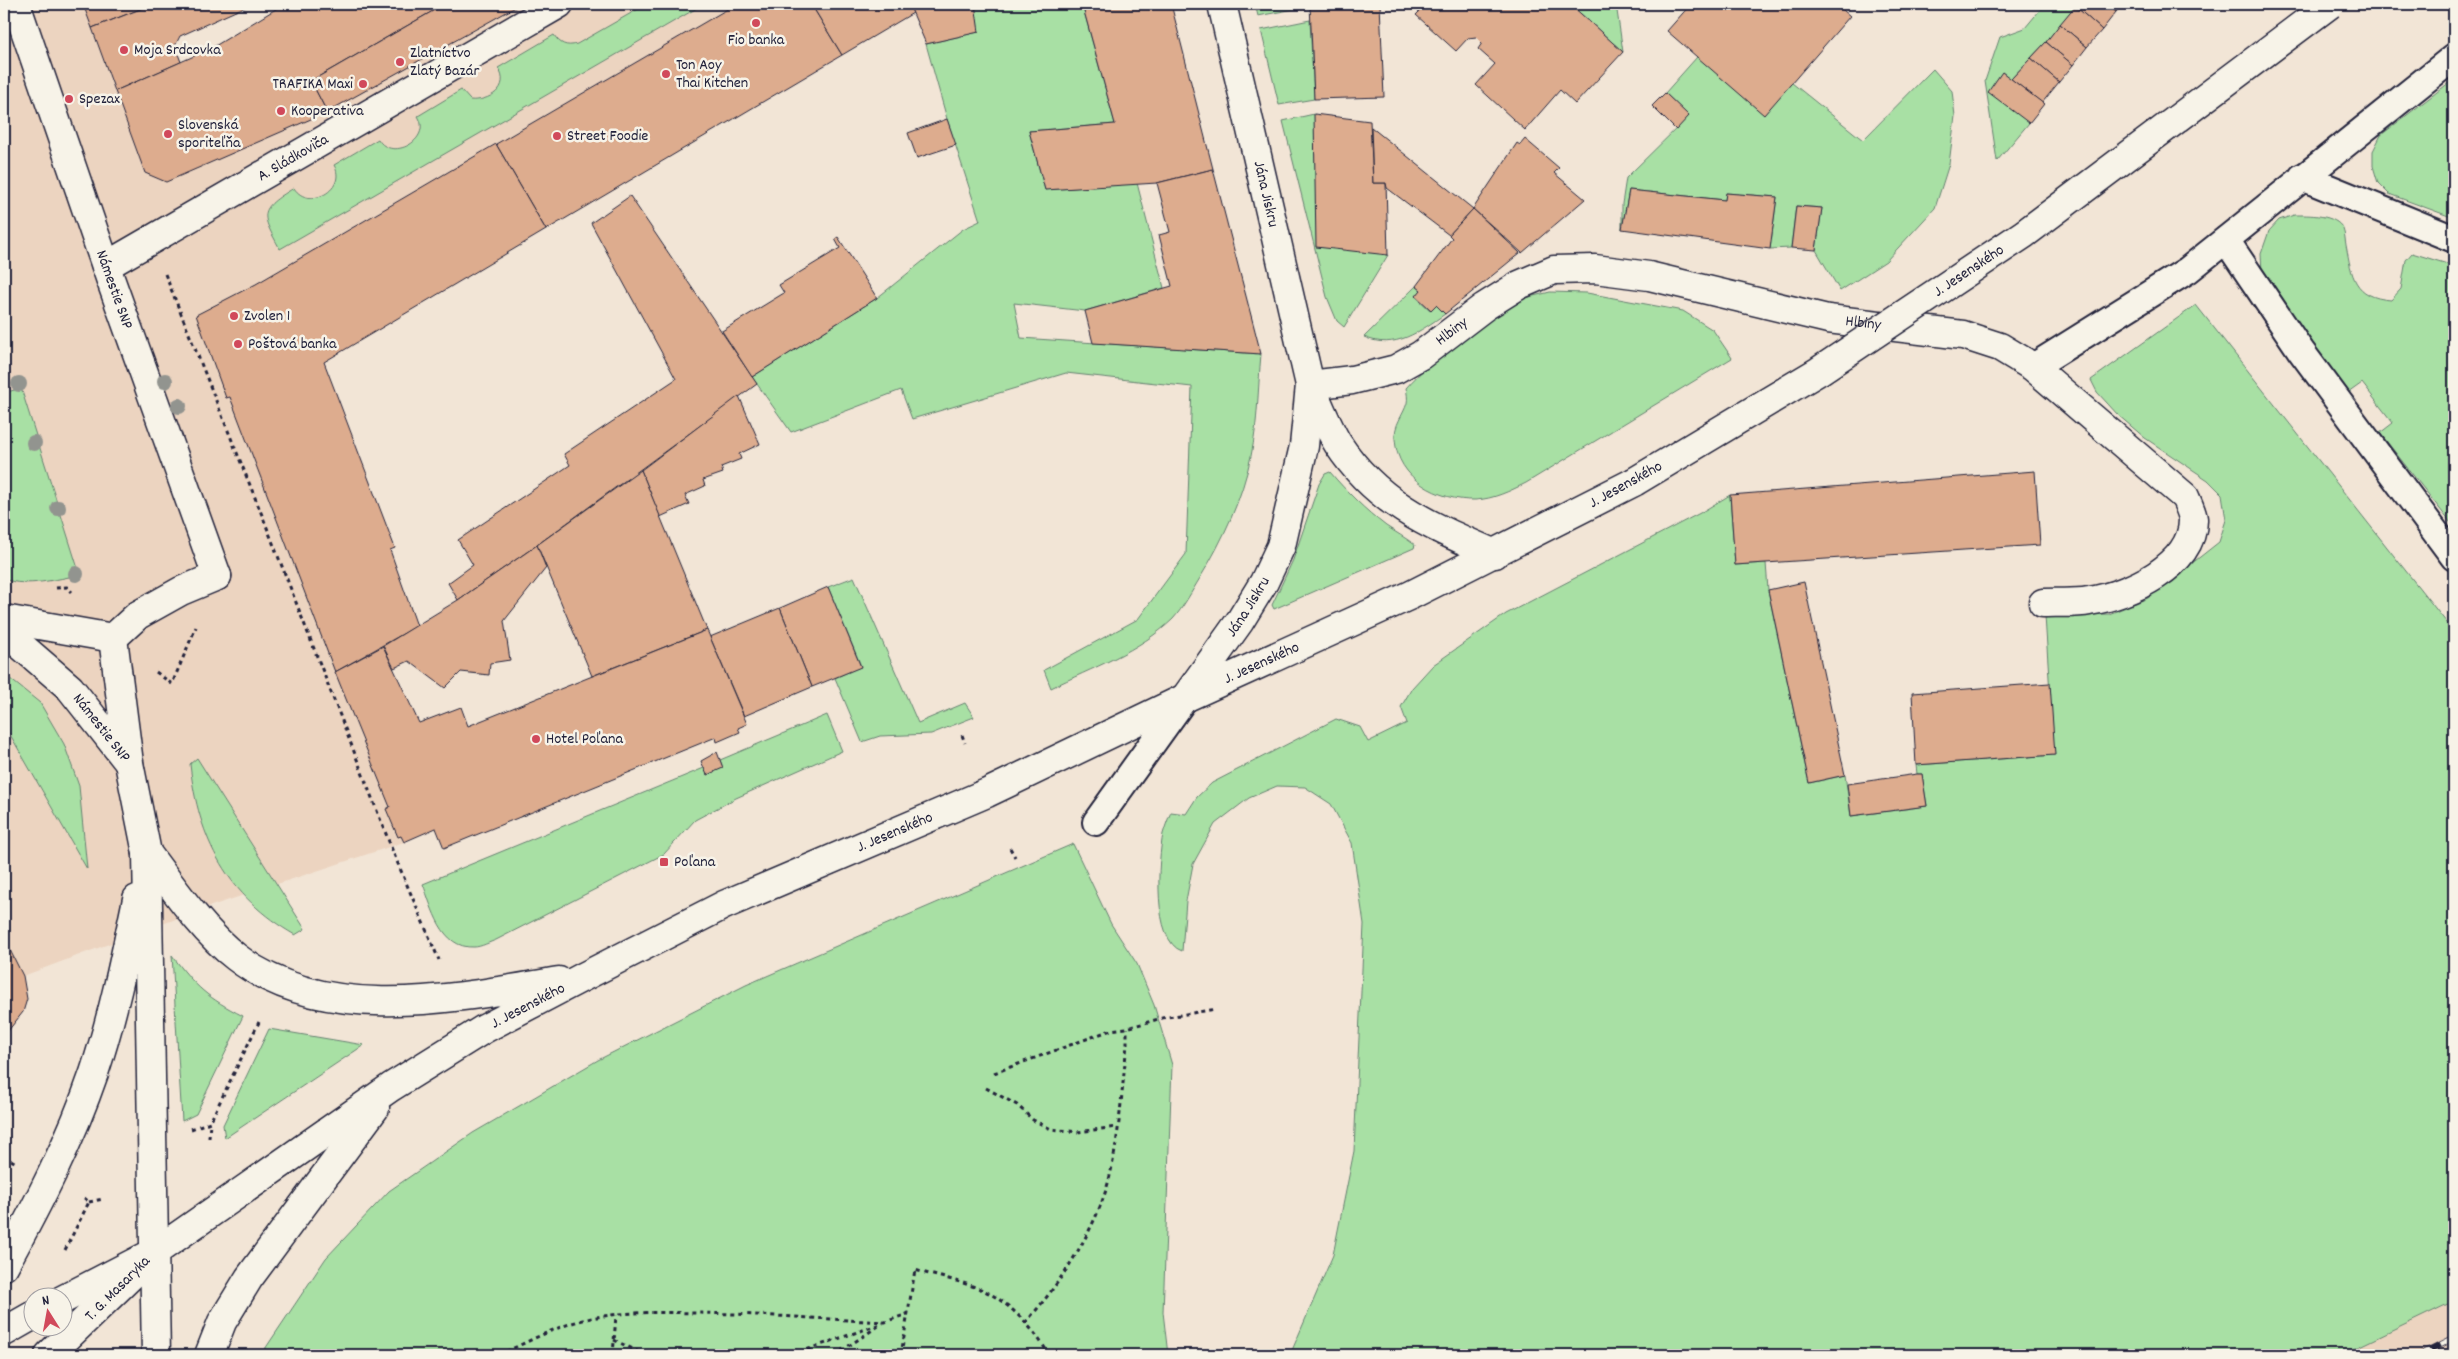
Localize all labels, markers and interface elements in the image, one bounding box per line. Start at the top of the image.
marker: Fio banka [750,17,762,29]
place label: Fio banka [728,29,785,52]
place label: Moja Srdcovka [134,39,221,62]
place label: Zlatníctvo Zlatý Bazár [410,42,480,83]
marker: Moja Srdcovka [118,44,130,56]
place label: Ton Aoy Thai Kitchen [676,54,748,95]
marker: Zlatníctvo Zlatý Bazár [394,56,406,68]
marker: Ton Aoy Thai Kitchen [660,68,672,80]
place label: TRAFIKA Maxi [272,73,353,96]
marker: TRAFIKA Maxi [357,78,369,90]
place label: Spezax [79,88,120,111]
marker: Spezax [63,93,75,105]
place label: Kooperativa [291,100,364,123]
marker: Kooperativa [275,105,287,117]
place label: Slovenská sporiteľňa [178,114,241,155]
place label: Street Foodie [567,125,648,148]
marker: Slovenská sporiteľňa [162,128,174,140]
street label: A. Sládkoviča [253,128,333,188]
marker: Street Foodie [551,130,563,142]
street label: Jána Jiskru [1247,159,1285,229]
street label: J. Jesenského [1929,239,2009,303]
street label: Námestie SNP [90,247,139,332]
place label: Zvolen 1 [244,305,290,328]
marker: Zvolen 1 [228,310,240,322]
street label: Hlbiny [1844,310,1883,337]
street label: Hlbiny [1431,311,1473,352]
place label: Poštová banka [248,333,337,356]
marker: Poštová banka [232,338,244,350]
street label: J. Jesenského [1585,455,1667,515]
street label: Jána Jiskru [1221,573,1276,642]
street label: J. Jesenského [1220,636,1303,690]
street label: Námestie SNP [67,688,136,767]
place label: Hotel Poľana [546,728,623,751]
marker: Hotel Poľana [530,733,542,745]
street label: J. Jesenského [853,806,937,859]
place label: Poľana [674,851,716,874]
marker: Poľana [658,856,670,868]
street label: J. Jesenského [487,977,569,1035]
street label: T. G. Masaryka [80,1251,156,1327]
north arrow [22,1286,72,1336]
text: N [41,1291,51,1312]

